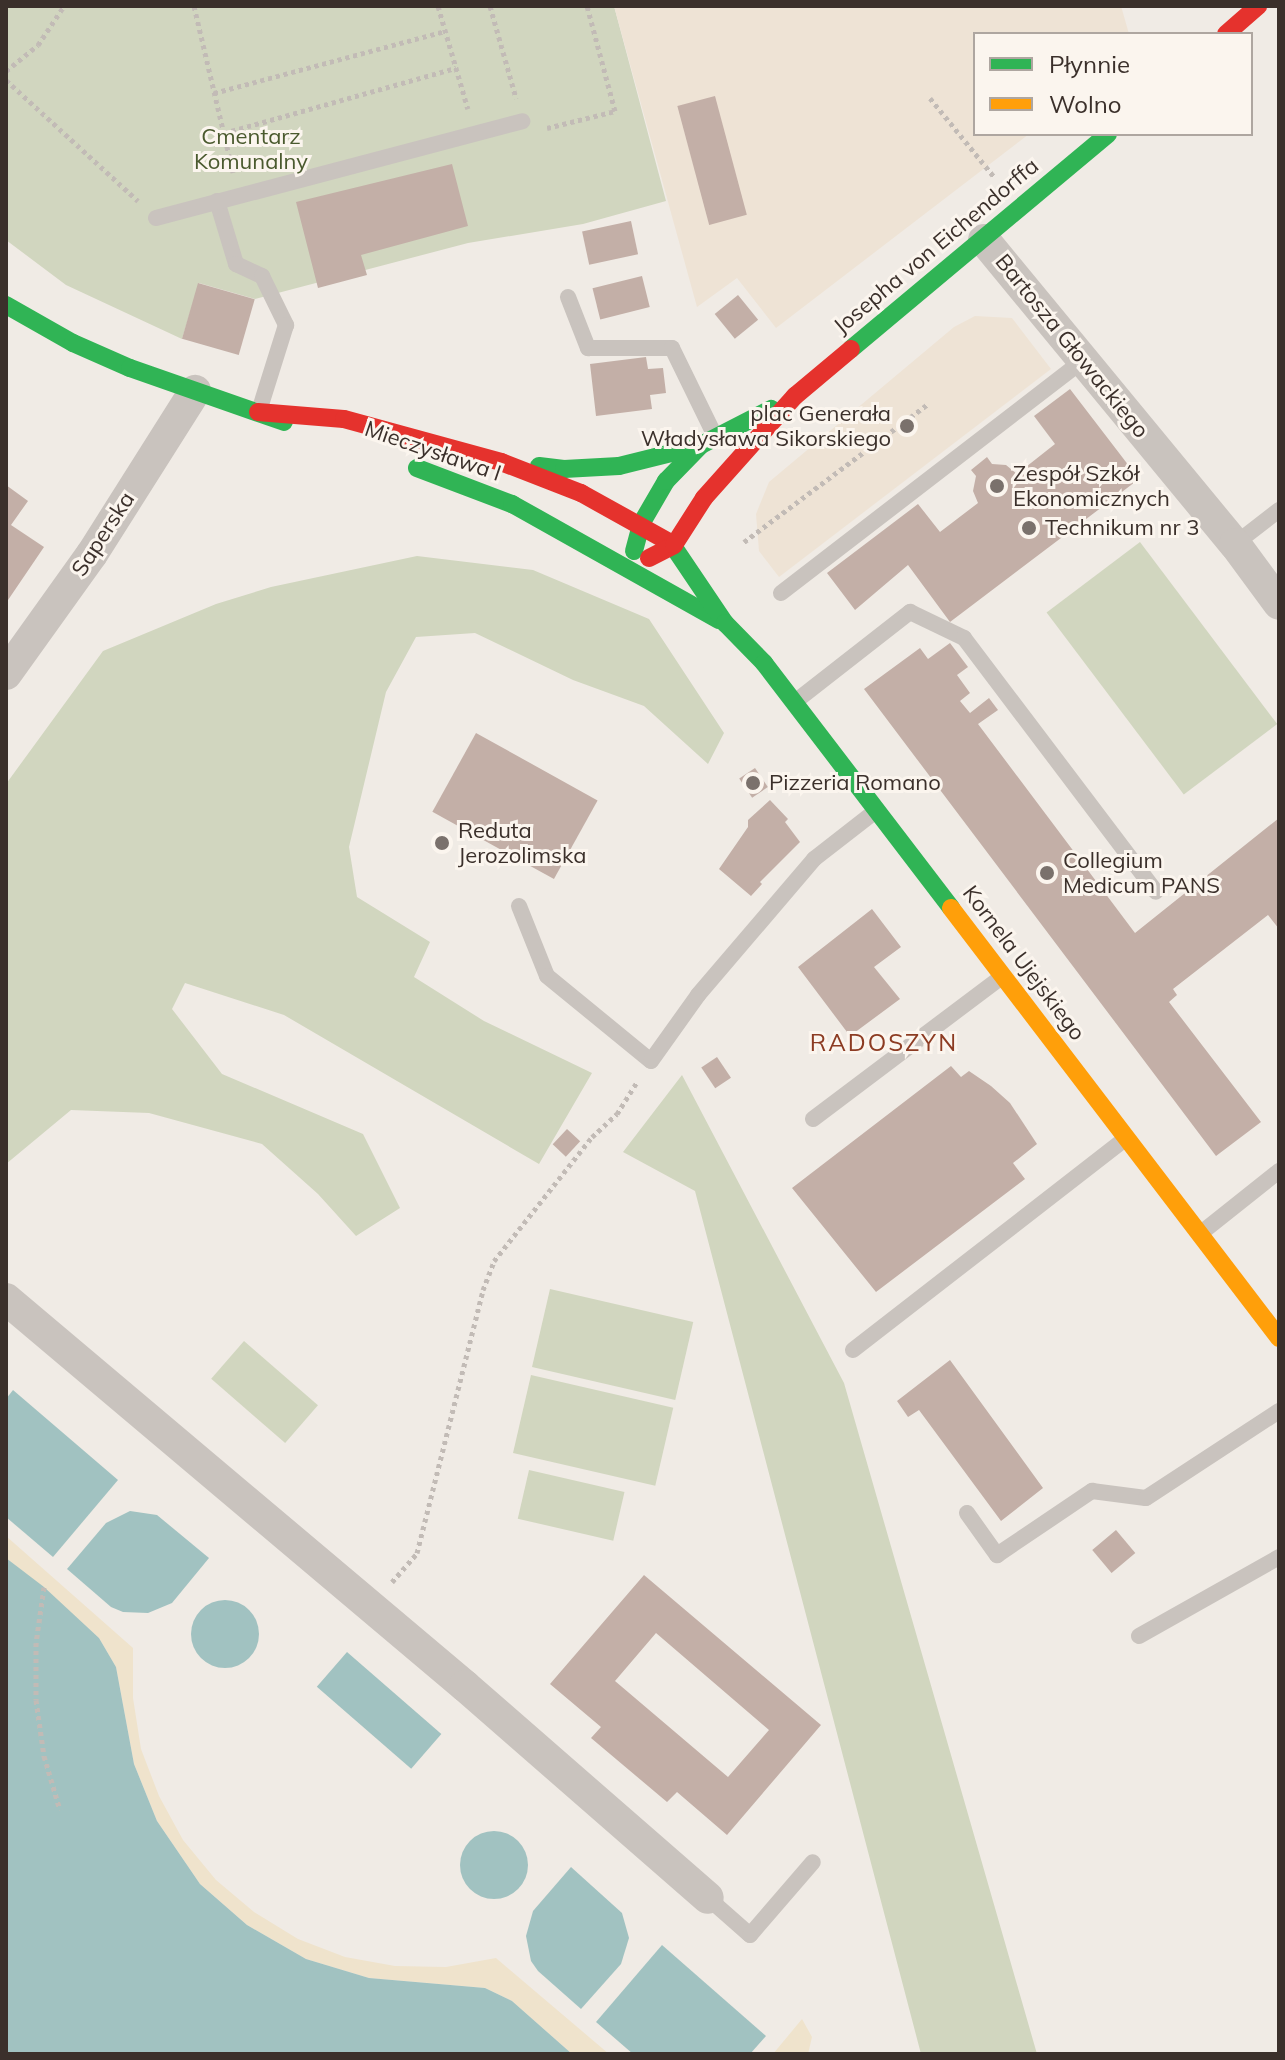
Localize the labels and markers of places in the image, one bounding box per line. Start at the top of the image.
place label: plac Generała Władysława Sikorskiego [641,400,891,452]
marker: plac Generała Władysława Sikorskiego [898,417,916,435]
place label: Zespół Szkół Ekonomicznych [1013,460,1170,512]
marker: Zespół Szkół Ekonomicznych [988,477,1006,495]
place label: Technikum nr 3 [1045,515,1199,541]
marker: Technikum nr 3 [1020,519,1038,537]
place label: Pizzeria Romano [769,770,941,796]
marker: Pizzeria Romano [744,774,762,792]
place label: Reduta Jerozolimska [458,817,586,868]
marker: Reduta Jerozolimska [433,834,451,852]
place label: Collegium Medicum PANS [1063,847,1220,898]
marker: Collegium Medicum PANS [1038,864,1056,882]

